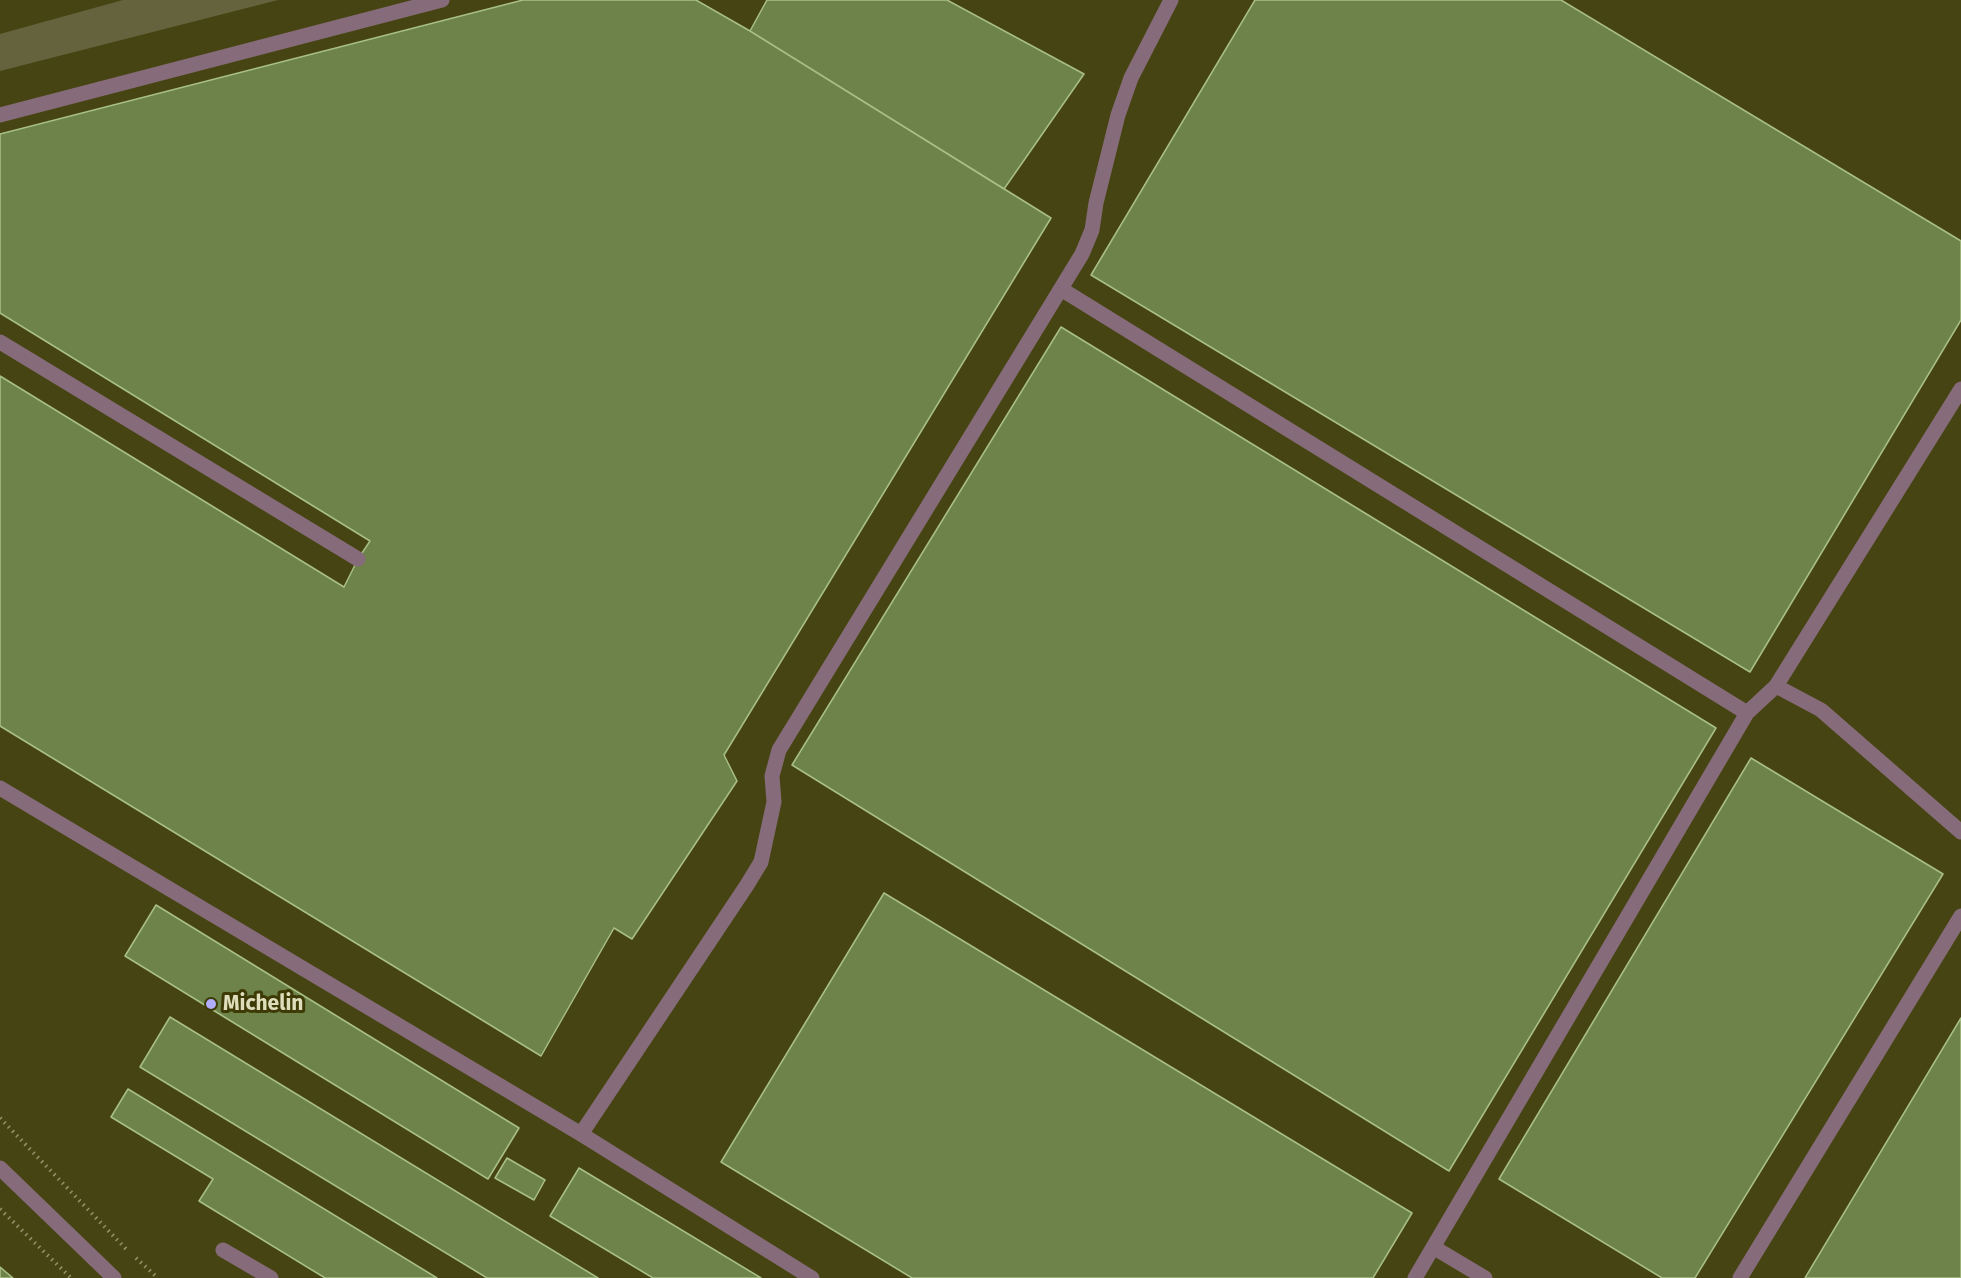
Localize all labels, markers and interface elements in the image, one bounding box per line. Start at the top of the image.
place label: Michelin [223,991,303,1017]
marker: Michelin [204,997,218,1011]

